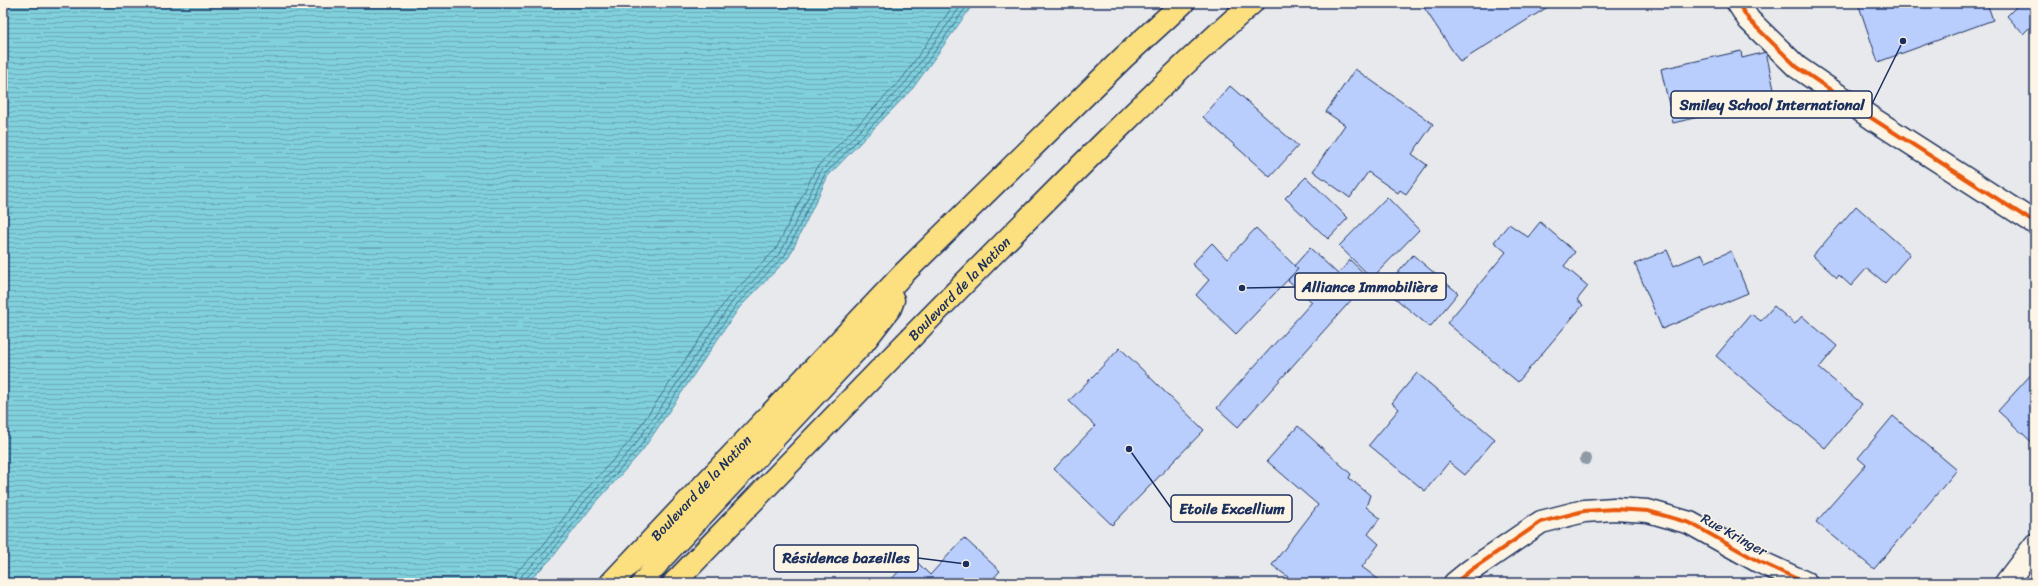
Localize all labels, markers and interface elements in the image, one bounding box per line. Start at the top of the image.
callout: Smiley School International [1671,91,1872,118]
text: Smiley School International [1679,92,1865,118]
street label: Boulevard de la Nation [902,230,1017,347]
callout: Alliance Immobilière [1295,273,1446,300]
text: Alliance Immobilière [1301,274,1438,300]
street label: Boulevard de la Nation [644,428,758,547]
callout: Etoile Excellium [1171,495,1292,522]
text: Etoile Excellium [1179,496,1285,522]
street label: Rue Kringer [1696,506,1773,564]
callout: Résidence bazeilles [774,545,918,572]
text: Résidence bazeilles [781,545,910,571]

